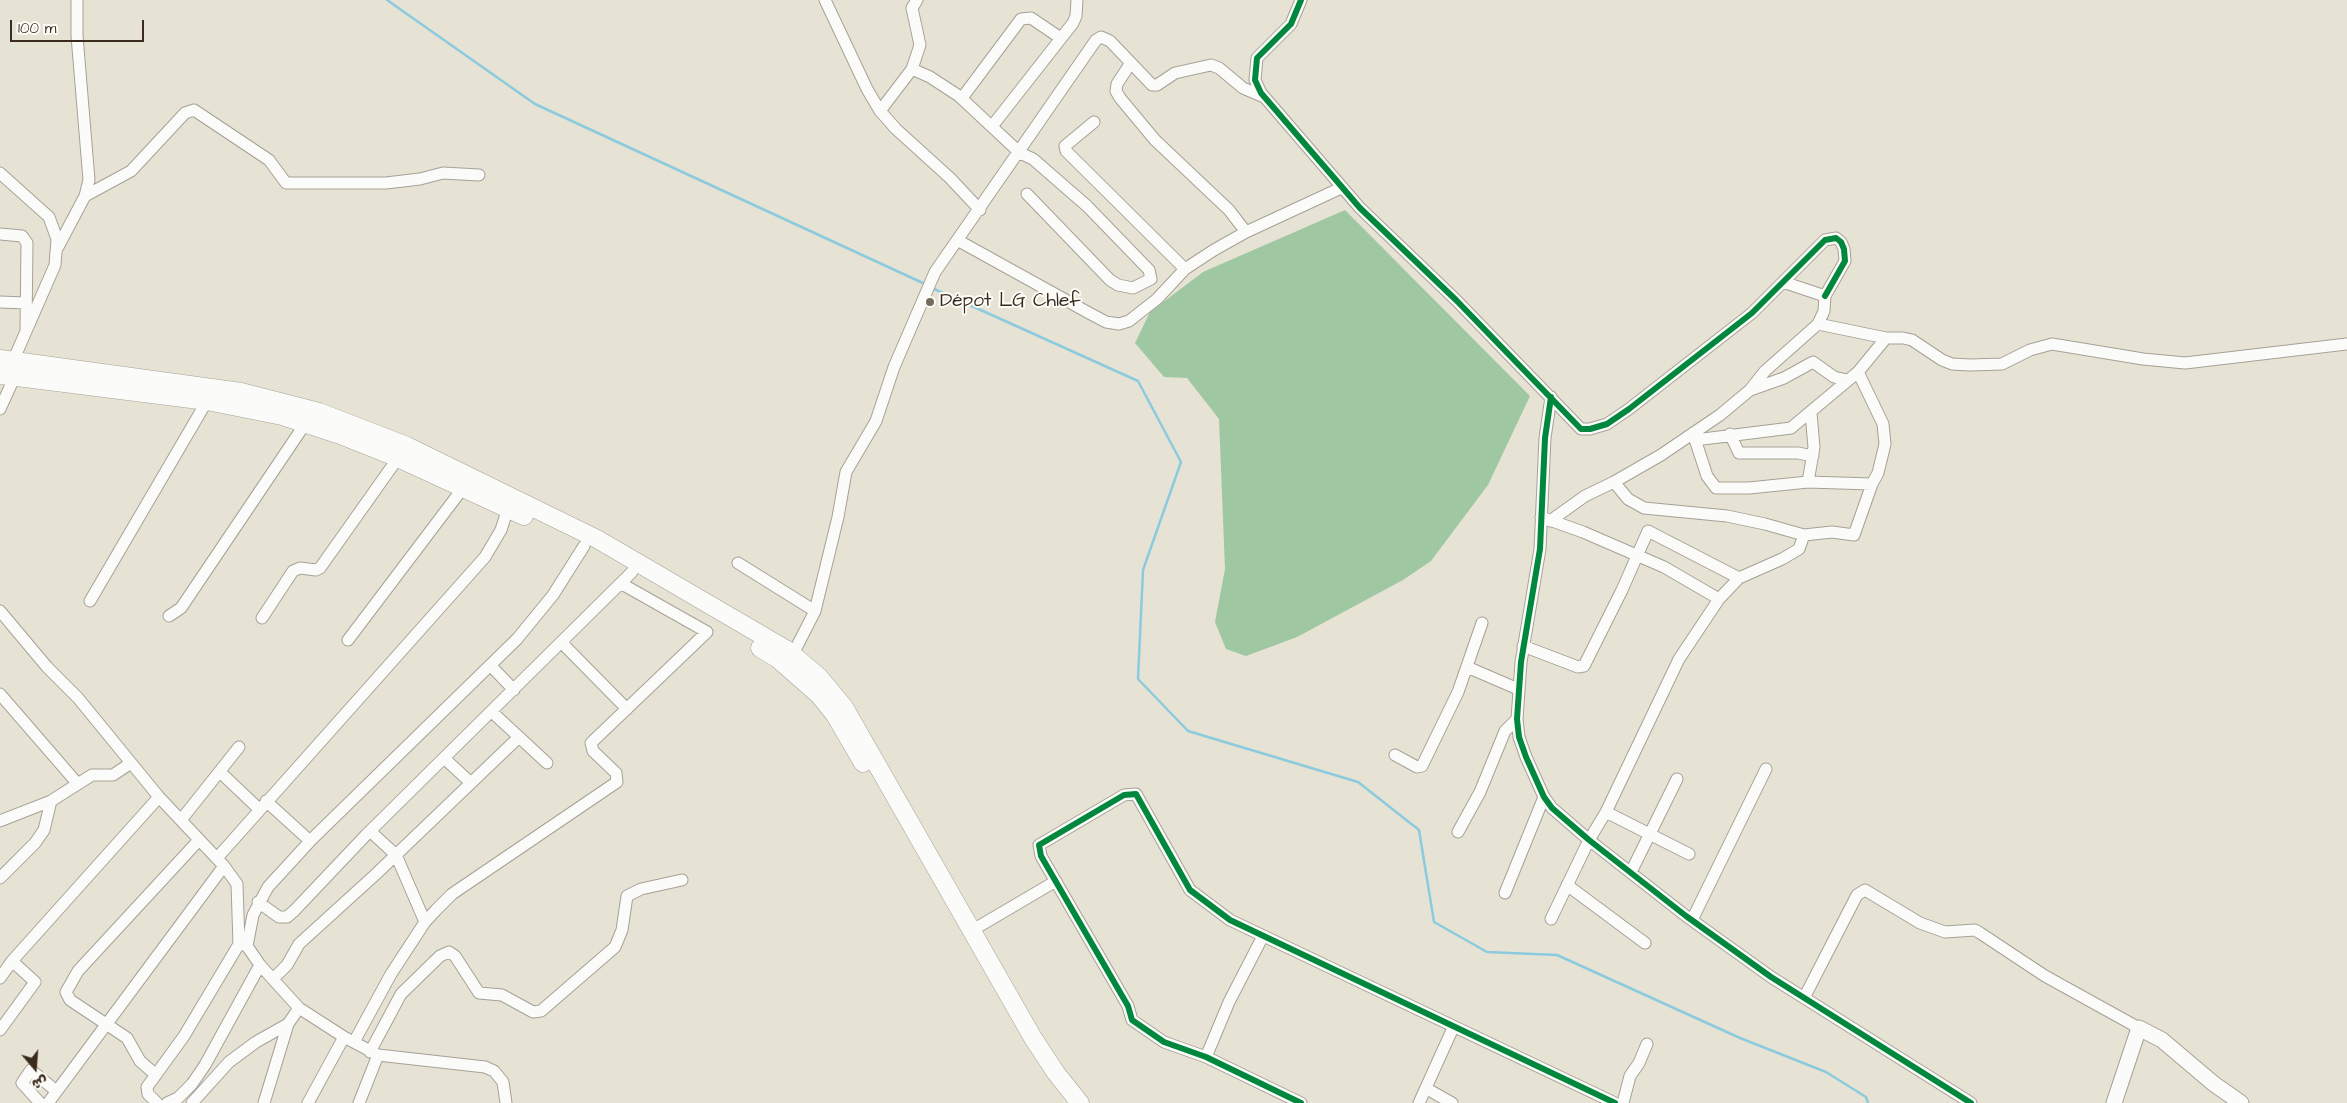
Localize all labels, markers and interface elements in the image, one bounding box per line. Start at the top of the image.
scale bar [12,10,146,42]
text: 100 m [18,18,57,39]
place label: Dépot LG Chlef [940,291,1080,313]
marker: Dépot LG Chlef [924,296,936,308]
north arrow [10,1043,60,1093]
text: ش [29,1070,50,1094]

